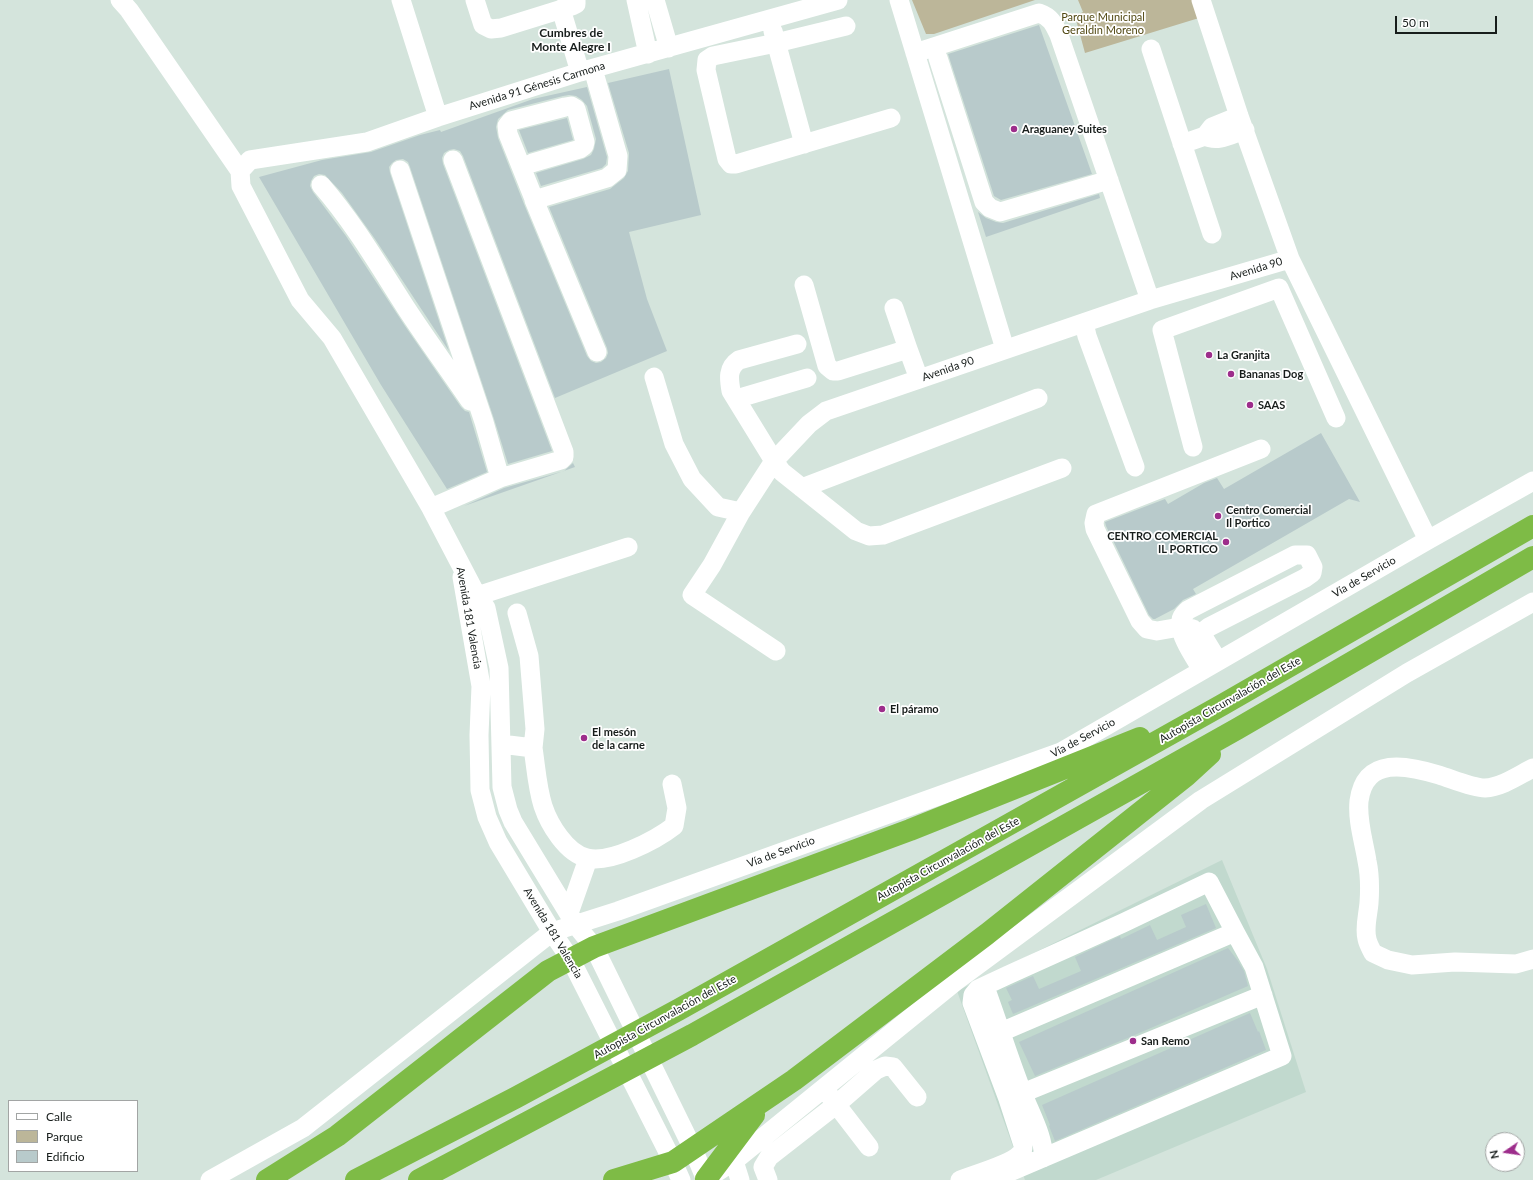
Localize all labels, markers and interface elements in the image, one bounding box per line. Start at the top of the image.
scale bar [1397,8,1499,34]
park label: Parque Municipal Geraldin Moreno [1061,10,1145,36]
text: 50 m [1402,15,1429,30]
district label: Cumbres de Monte Alegre I [531,26,611,54]
street label: Avenida 91 Génesis Carmona [467,59,607,113]
place label: Araguaney Suites [1022,122,1107,136]
marker: Araguaney Suites [1009,124,1019,134]
street label: Avenida 90 [1228,255,1284,283]
place label: La Granjita [1217,348,1270,362]
marker: La Granjita [1204,350,1214,360]
street label: Avenida 90 [920,354,976,384]
place label: Bananas Dog [1239,367,1303,381]
marker: Bananas Dog [1226,369,1236,379]
place label: SAAS [1258,398,1285,412]
marker: SAAS [1245,400,1255,410]
place label: Centro Comercial Il Portico [1226,503,1311,529]
marker: Centro Comercial Il Portico [1213,511,1223,521]
place label: CENTRO COMERCIAL IL PORTICO [1107,529,1218,555]
marker: CENTRO COMERCIAL IL PORTICO [1221,537,1231,547]
street label: Vía de Servicio [1330,554,1398,600]
street label: Avenida 181 Valencia [454,566,484,670]
street label: Autopista Circunvalación del Este [1157,654,1303,746]
place label: El páramo [890,702,939,716]
marker: El páramo [877,704,887,714]
street label: Vía de Servicio [1049,715,1117,761]
place label: El mesón de la carne [592,725,645,751]
marker: El mesón de la carne [579,733,589,743]
street label: Autopista Circunvalación del Este [874,814,1022,904]
street label: Vía de Servicio [745,834,817,870]
street label: Avenida 181 Valencia [521,885,585,981]
street label: Autopista Circunvalación del Este [591,972,739,1062]
place label: San Remo [1141,1034,1190,1048]
marker: San Remo [1128,1036,1138,1046]
legend [8,1100,138,1172]
text: Calle [46,1109,72,1124]
text: Parque [46,1129,83,1144]
north arrow [1485,1132,1525,1172]
text: Edificio [46,1149,85,1164]
text: N [1487,1149,1501,1160]

